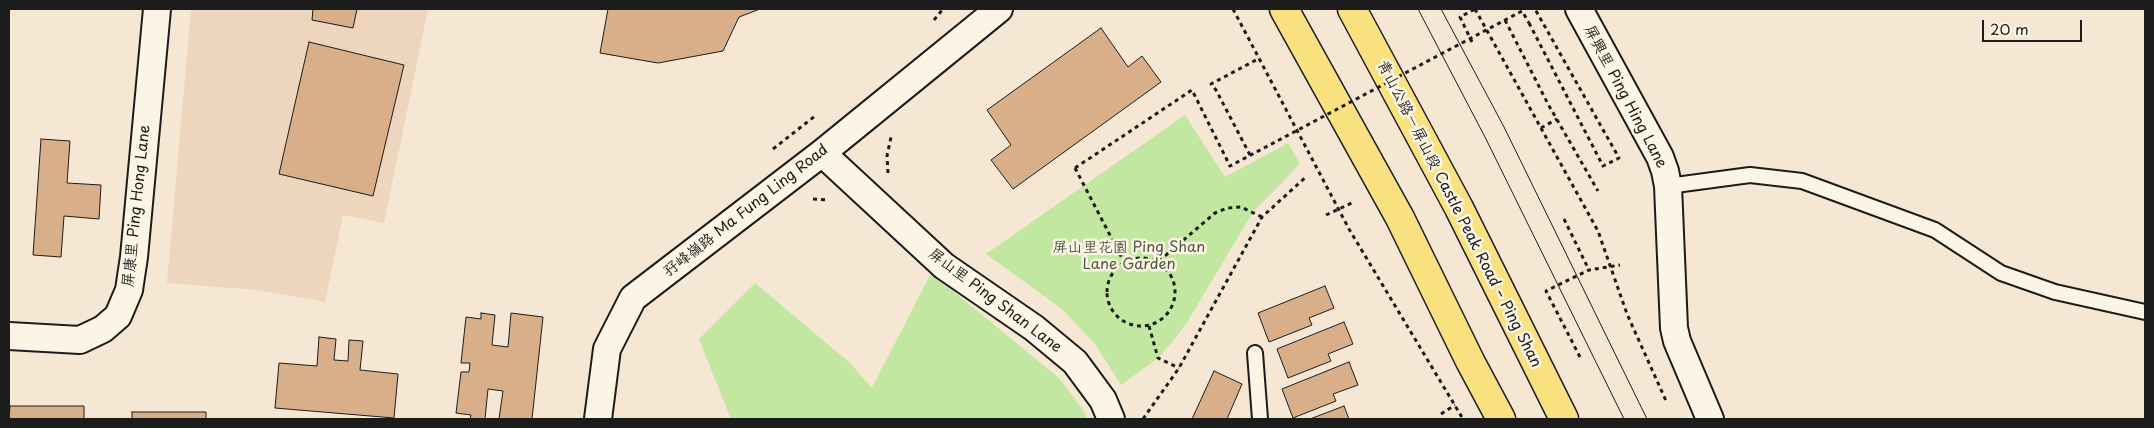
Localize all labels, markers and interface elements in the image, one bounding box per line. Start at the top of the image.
scale bar [1984,10,2084,42]
text: 20 m [1990,17,2029,40]
street label: 屏興里 Ping Hing Lane [1580,22,1670,172]
street label: 青山公路－屏山段 Castle Peak Road – Ping Shan [1373,57,1545,371]
street label: 屏康里 Ping Hong Lane [120,124,154,288]
street label: 孖峰嶺路 Ma Fung Ling Road [660,141,832,281]
park label: 屏山里花園 Ping Shan Lane Garden [1053,239,1205,274]
street label: 屏山里 Ping Shan Lane [925,245,1065,357]

